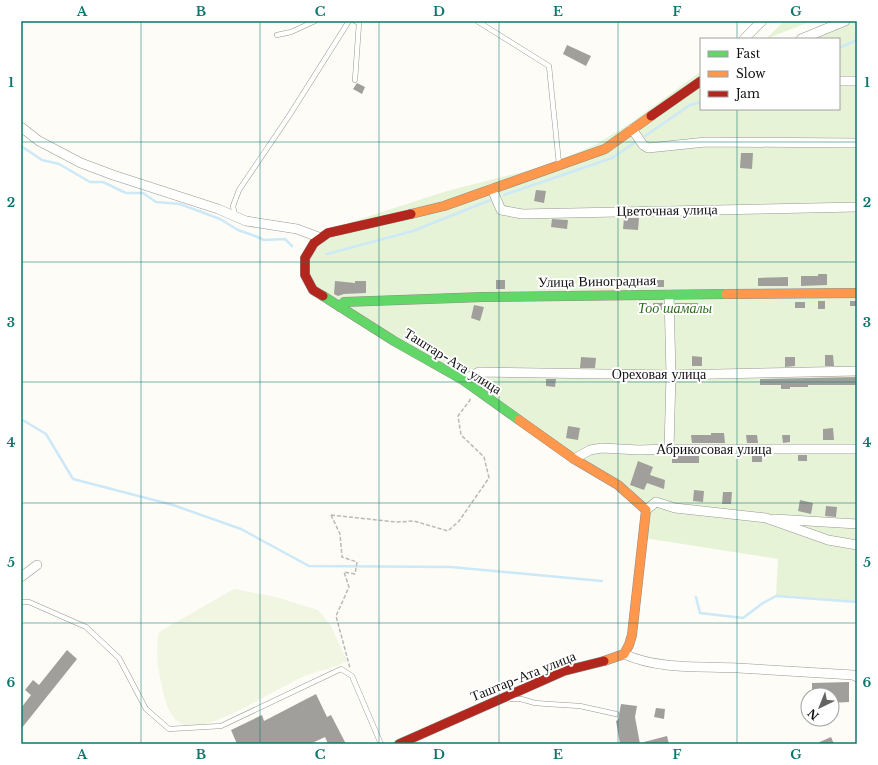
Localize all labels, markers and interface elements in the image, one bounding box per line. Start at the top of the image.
text: A [76,3,88,20]
text: B [196,3,206,20]
text: C [315,3,326,20]
text: D [433,3,445,20]
text: E [553,3,563,20]
text: F [673,3,682,20]
text: G [790,3,802,20]
legend [700,38,840,110]
text: Fast [736,46,761,61]
text: Slow [736,66,766,81]
text: 1 [8,74,14,91]
text: 1 [864,74,870,91]
text: Jam [734,86,760,101]
text: 2 [7,194,15,211]
text: 2 [863,194,871,211]
street label: Цветочная улица [616,200,719,220]
street label: Улица Виноградная [538,271,657,291]
park label: Тоо шамалы [638,299,712,317]
text: 3 [7,314,15,331]
text: 3 [863,314,871,331]
street label: Таштар-Ата улица [401,324,506,399]
street label: Ореховая улица [612,365,707,383]
text: 4 [7,434,16,451]
text: 4 [863,434,872,451]
street label: Абрикосовая улица [656,440,772,458]
text: 5 [7,554,15,571]
text: 5 [863,554,871,571]
street label: Таштар-Ата улица [468,646,579,705]
text: 6 [7,674,16,691]
text: 6 [863,674,872,691]
north arrow [800,687,840,727]
text: N [804,705,822,723]
text: A [76,746,88,763]
text: B [196,746,206,763]
text: C [315,746,326,763]
text: D [433,746,445,763]
text: E [553,746,563,763]
text: F [673,746,682,763]
text: G [790,746,802,763]

